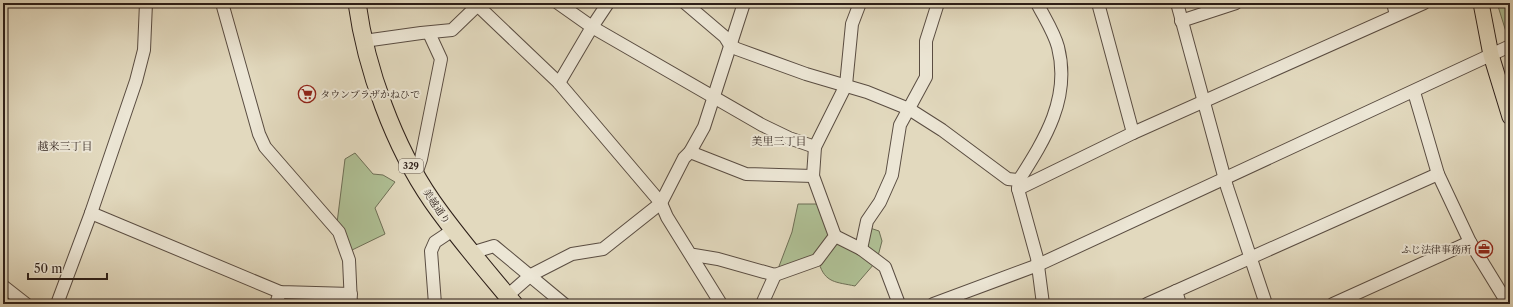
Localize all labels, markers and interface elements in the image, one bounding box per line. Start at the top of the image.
supermarket icon: タウンプラザかねひで [297,84,317,104]
place label: タウンプラザかねひで [320,88,420,101]
district label: 美里三丁目 [752,134,807,148]
district label: 越来三丁目 [38,139,93,153]
road number: 329 [399,159,423,173]
street label: 美越通り [420,186,453,226]
office icon: ふじ法律事務所 [1474,239,1494,259]
place label: ふじ法律事務所 [1401,243,1471,256]
scale bar [28,255,107,281]
text: 50 m [34,261,63,276]

